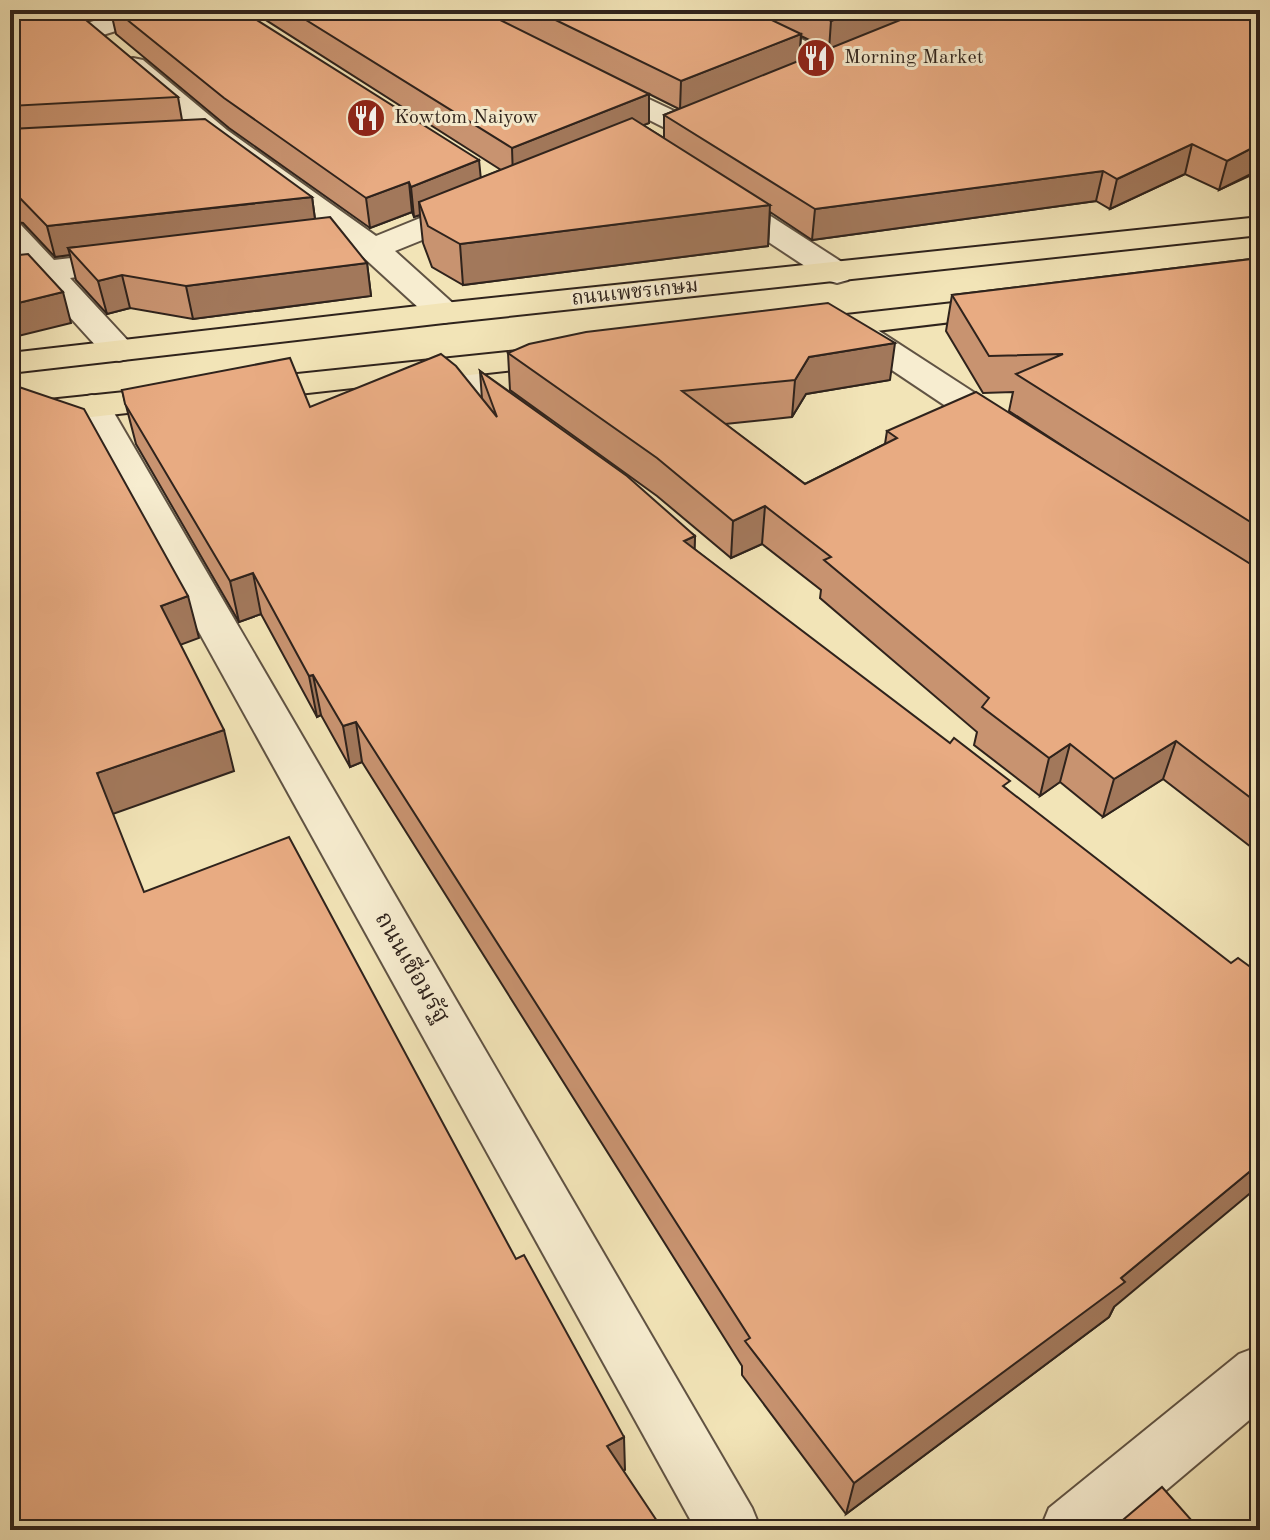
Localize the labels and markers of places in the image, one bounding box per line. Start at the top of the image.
restaurant icon: Morning Market [795,37,837,79]
place label: Morning Market [844,48,984,68]
restaurant icon: Kowtom Naiyow [345,97,387,139]
place label: Kowtom Naiyow [394,108,539,128]

